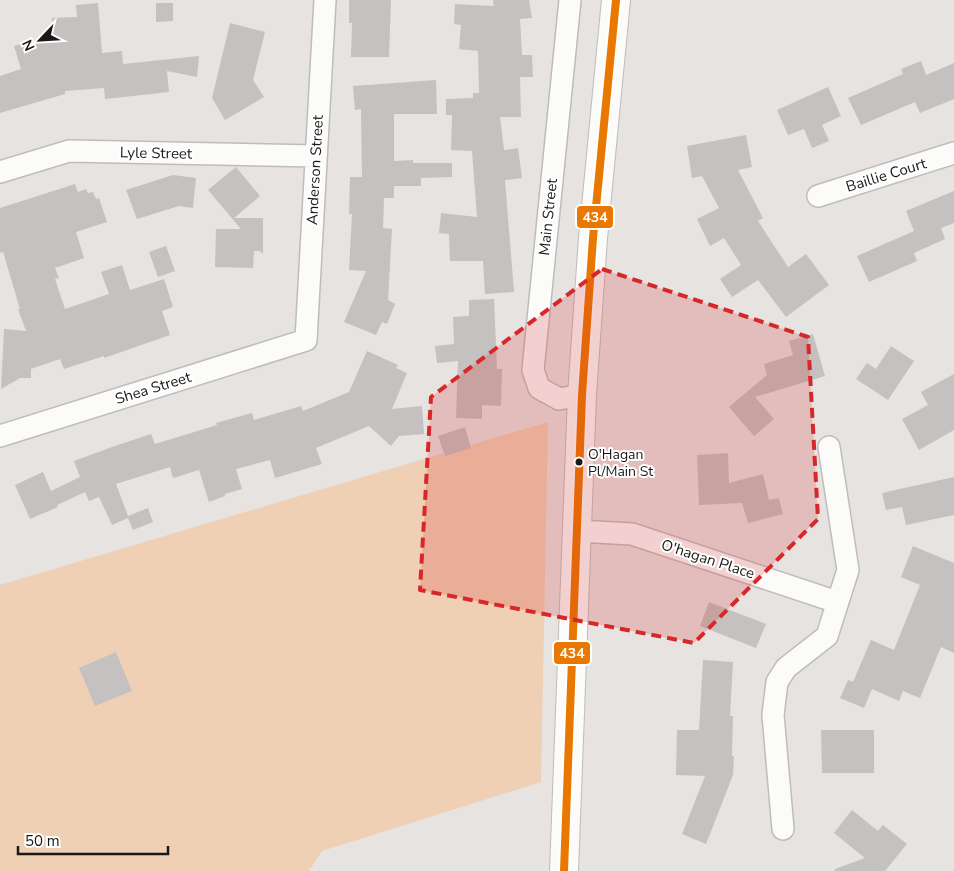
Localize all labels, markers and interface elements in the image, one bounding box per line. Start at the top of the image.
north arrow [15,15,65,65]
text: N [18,37,39,54]
street label: Anderson Street [302,114,328,226]
street label: Lyle Street [120,142,193,164]
street label: Baillie Court [843,153,929,197]
street label: Main Street [534,177,562,257]
line badge: 434 [576,205,614,229]
text: 434 [582,208,608,227]
street label: Shea Street [113,367,194,409]
place label: O'Hagan Pl/Main St [588,445,653,481]
marker: O'Hagan Pl/Main St [574,457,584,467]
street label: O'hagan Place [659,534,757,584]
line badge: 434 [553,641,591,665]
text: 434 [559,644,585,663]
scale bar [18,824,168,856]
text: 50 m [25,831,60,851]

